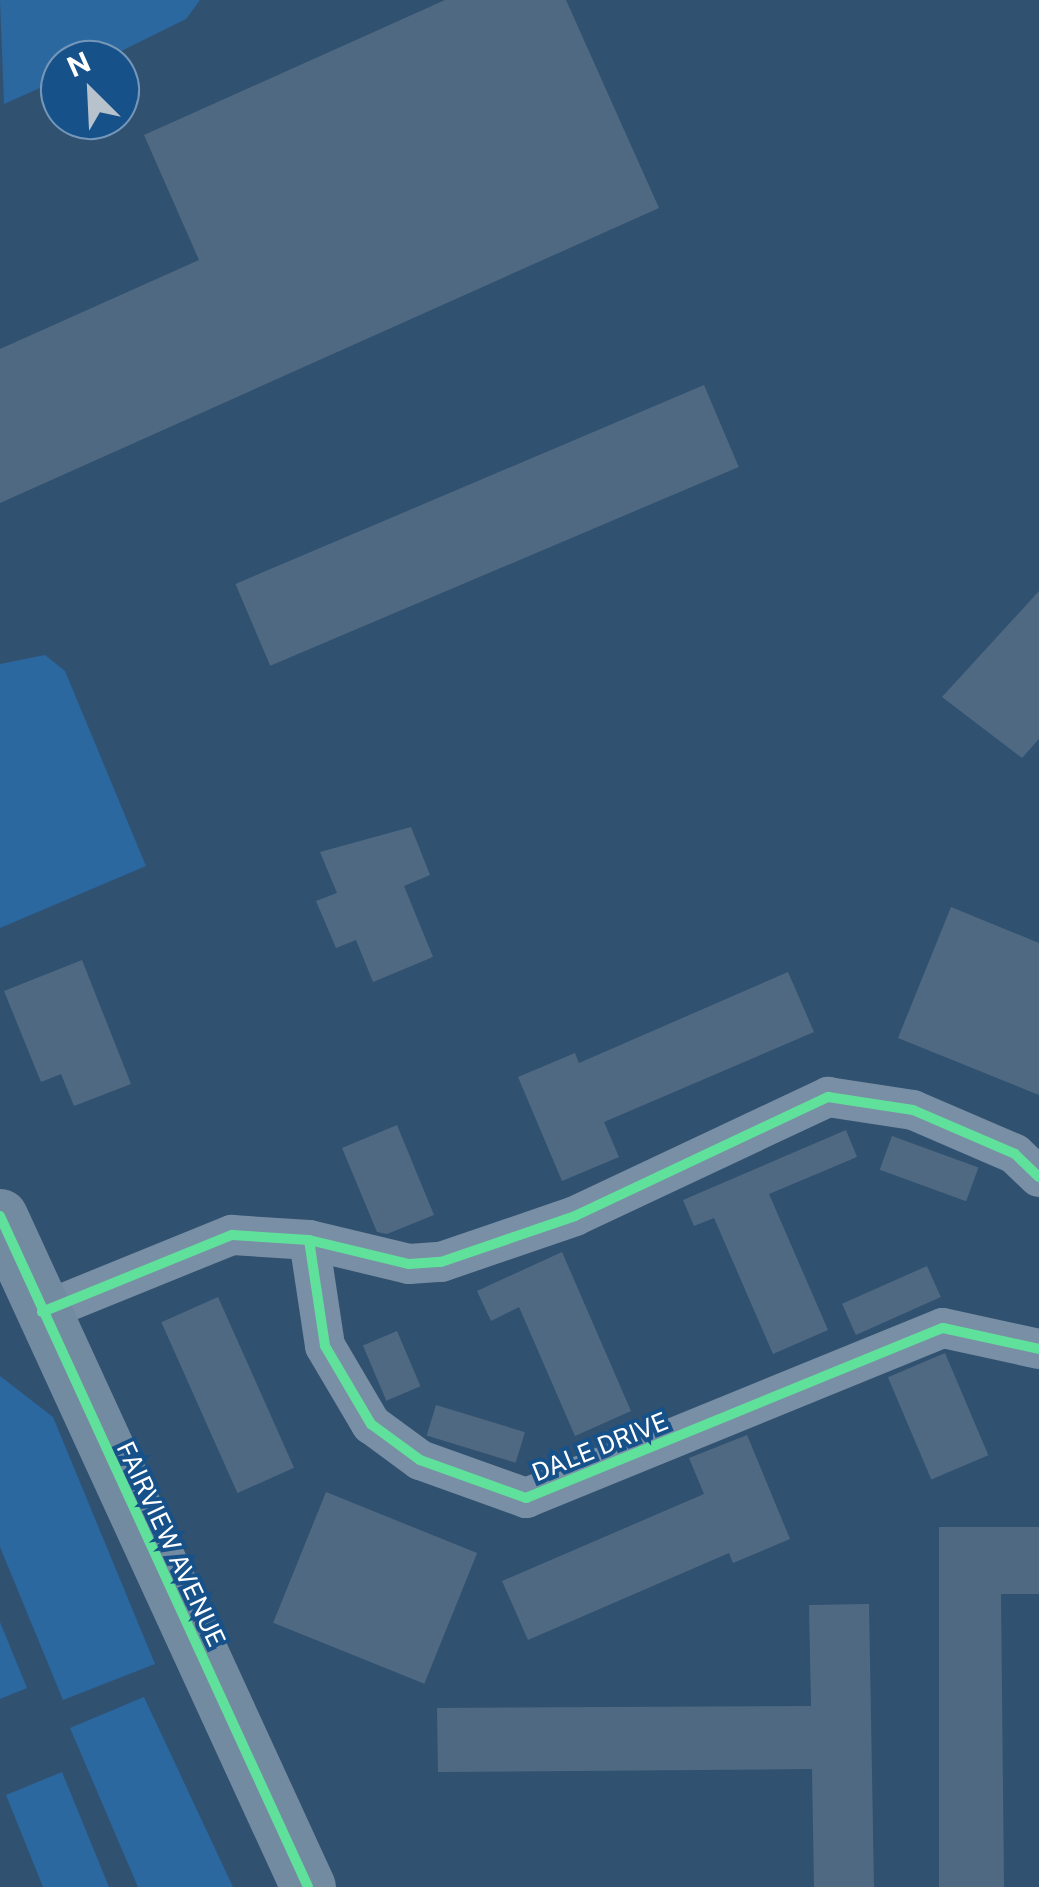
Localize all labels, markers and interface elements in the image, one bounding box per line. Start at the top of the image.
north arrow [40,40,140,140]
text: N [62,44,95,83]
street label: DALE DRIVE [528,1406,672,1488]
street label: FAIRVIEW AVENUE [110,1437,232,1651]

